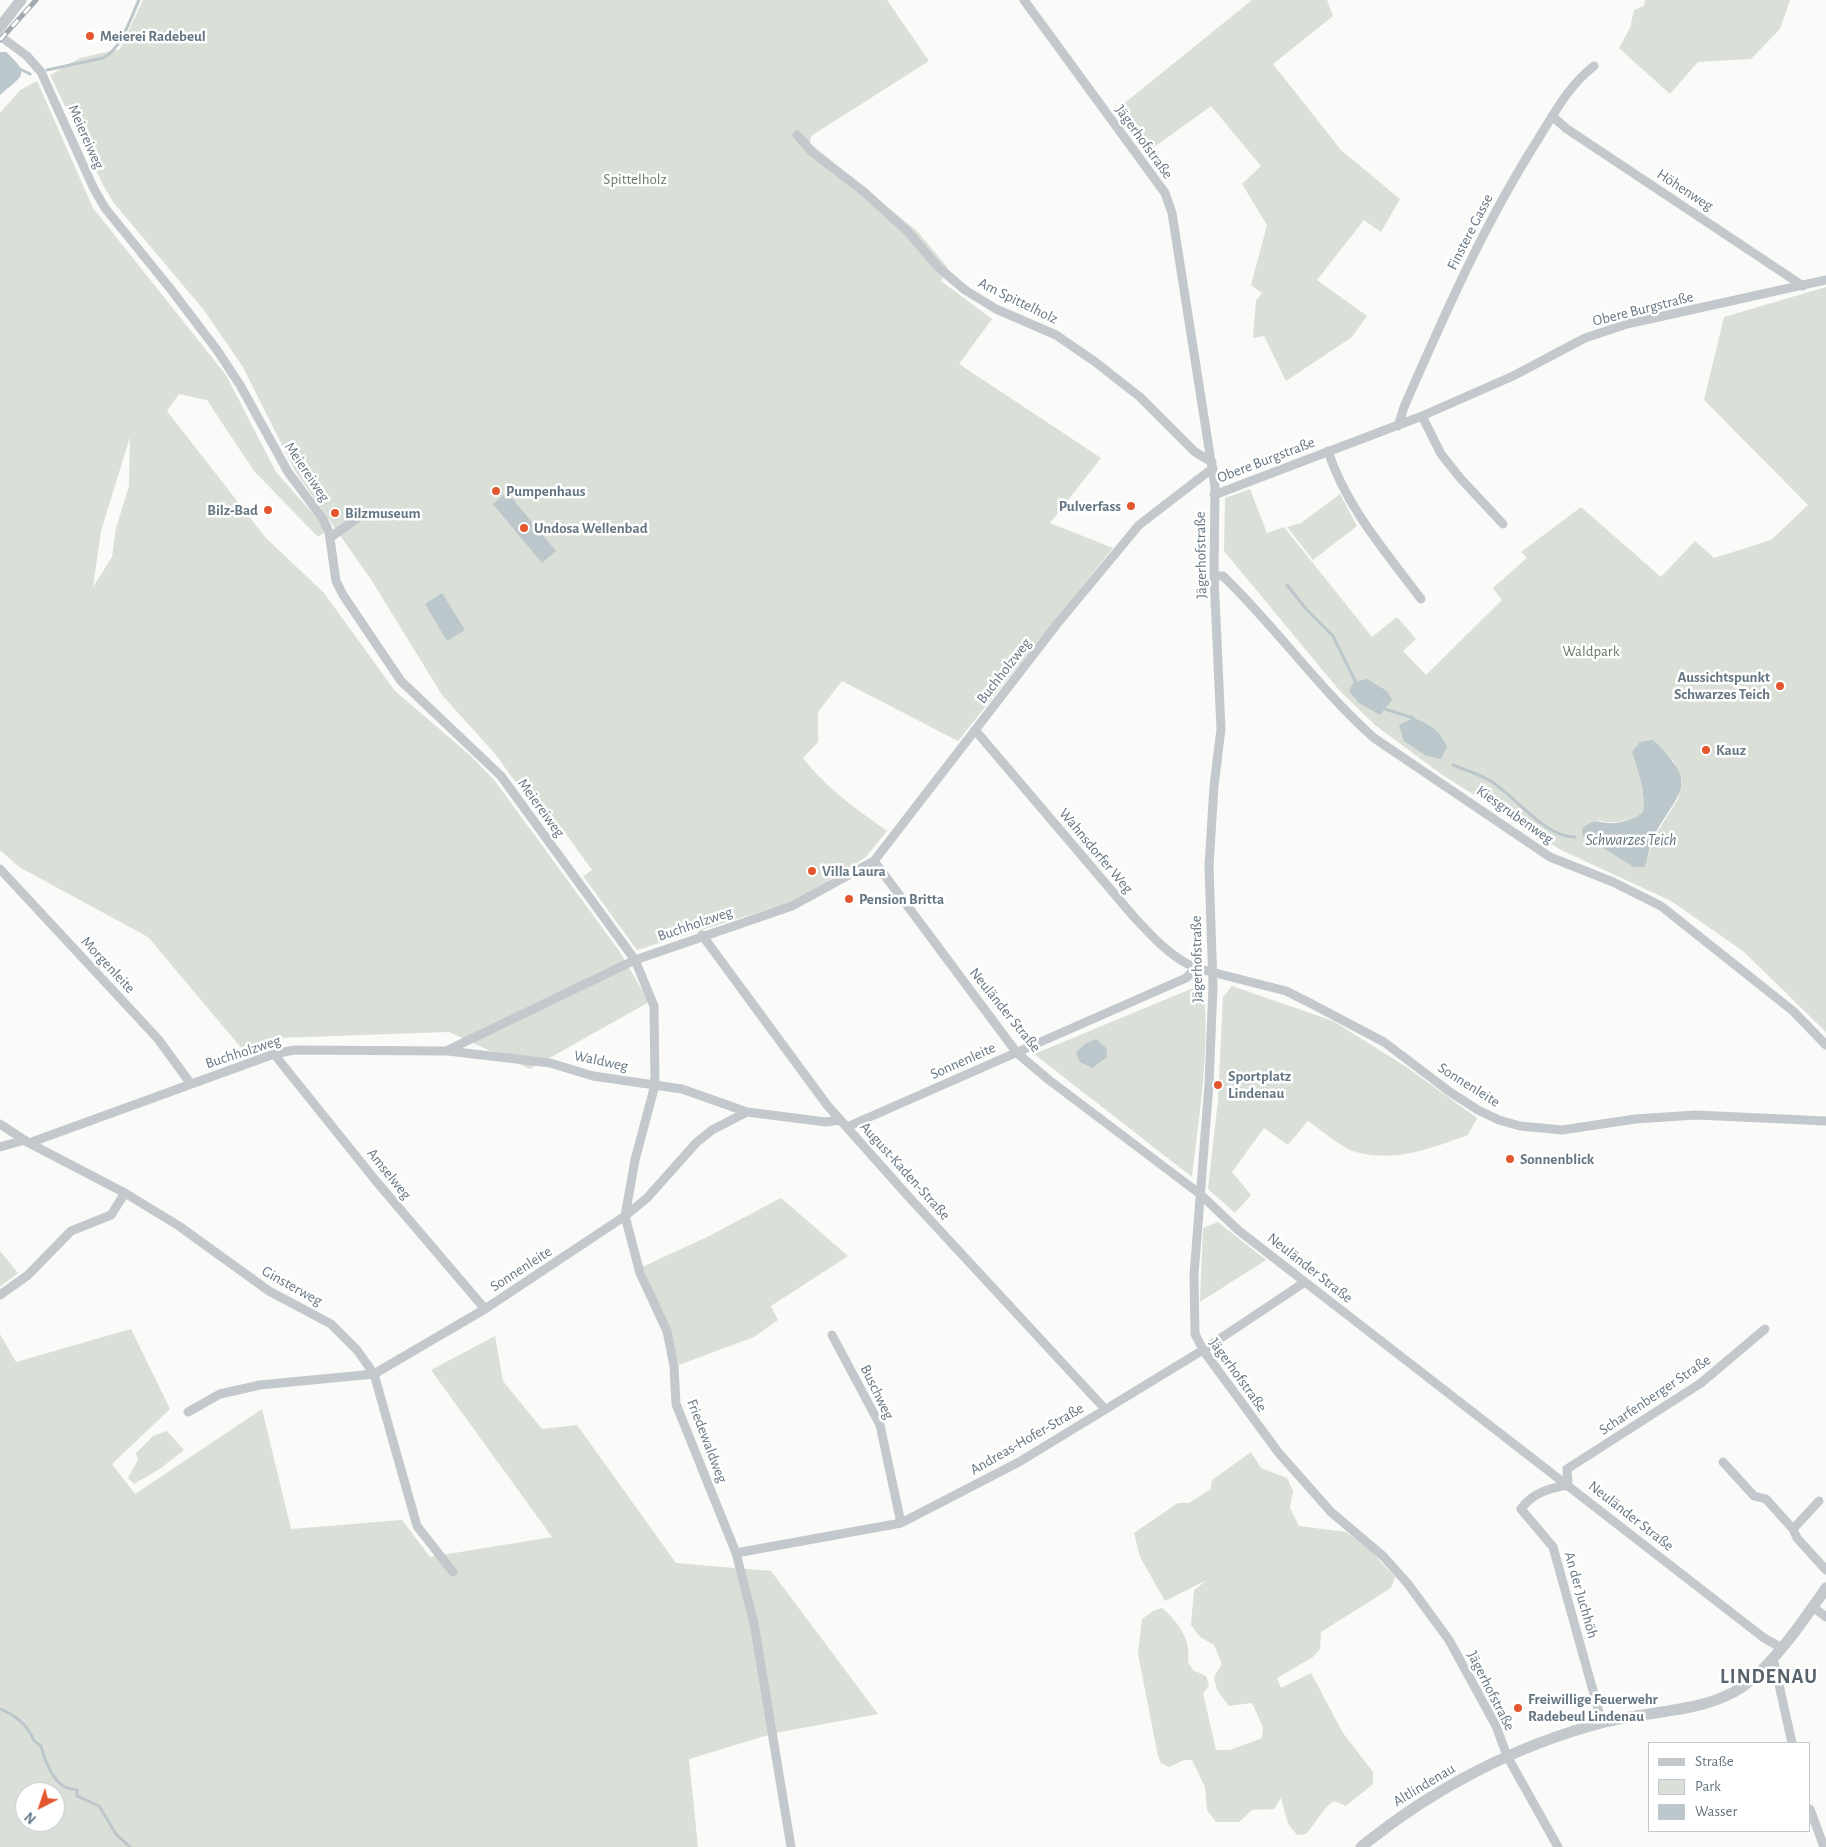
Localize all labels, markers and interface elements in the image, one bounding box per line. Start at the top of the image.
place label: Meierei Radebeul [100,27,206,45]
marker: Meierei Radebeul [84,30,96,42]
street label: Meiereiweg [64,102,108,172]
street label: Jägerhofstraße [1111,102,1177,182]
street label: Höhenweg [1653,165,1717,215]
park label: Spittelholz [603,170,667,188]
street label: Finstere Gasse [1443,191,1497,273]
street label: Am Spittelholz [975,274,1061,328]
street label: Obere Burgstraße [1591,288,1695,330]
street label: Obere Burgstraße [1215,433,1317,487]
street label: Meiereiweg [280,439,334,505]
place label: Pumpenhaus [506,482,586,500]
marker: Pumpenhaus [490,485,502,497]
place label: Pulverfass [1059,497,1121,515]
marker: Pulverfass [1125,500,1137,512]
place label: Bilz-Bad [207,501,258,519]
marker: Bilz-Bad [262,504,274,516]
place label: Bilzmuseum [345,504,421,522]
marker: Bilzmuseum [329,507,341,519]
street label: Jägerhofstraße [1191,511,1211,599]
place label: Undosa Wellenbad [534,519,648,537]
marker: Undosa Wellenbad [518,522,530,534]
street label: Buchholzweg [973,635,1035,707]
park label: Waldpark [1562,642,1620,660]
place label: Aussichtspunkt Schwarzes Teich [1674,668,1770,703]
marker: Aussichtspunkt Schwarzes Teich [1774,680,1786,692]
place label: Kauz [1716,741,1746,759]
marker: Kauz [1700,744,1712,756]
street label: Meiereiweg [514,775,568,841]
street label: Kiesgrubenweg [1473,782,1557,848]
street label: Wahnsdorfer Weg [1055,805,1137,897]
water label: Schwarzes Teich [1585,830,1677,850]
place label: Villa Laura [822,862,886,880]
marker: Villa Laura [806,865,818,877]
place label: Pension Britta [859,890,944,908]
marker: Pension Britta [843,893,855,905]
street label: Buchholzweg [655,903,735,945]
street label: Jägerhofstraße [1187,915,1207,1003]
street label: Morgenleite [77,933,139,997]
street label: Neuländer Straße [965,964,1045,1056]
street label: Buchholzweg [203,1031,283,1073]
street label: Sonnenleite [927,1039,999,1083]
street label: Waldweg [572,1046,630,1076]
street label: Sonnenleite [1435,1059,1503,1111]
place label: Sportplatz Lindenau [1228,1067,1291,1102]
marker: Sportplatz Lindenau [1212,1079,1224,1091]
street label: August-Kaden-Straße [856,1118,954,1224]
street label: Amselweg [363,1145,415,1203]
place label: Sonnenblick [1520,1150,1594,1168]
marker: Sonnenblick [1504,1153,1516,1165]
street label: Neuländer Straße [1264,1229,1356,1307]
street label: Sonnenleite [487,1242,555,1296]
street label: Ginsterweg [259,1262,325,1310]
street label: Jägerhofstraße [1205,1335,1271,1415]
street label: Scharfenberger Straße [1596,1351,1714,1439]
street label: Buschweg [856,1362,898,1422]
street label: Friedewaldweg [683,1397,731,1485]
street label: Andreas-Hofer-Straße [967,1399,1087,1479]
street label: Neuländer Straße [1585,1477,1677,1555]
street label: An der Juchhöh [1560,1550,1602,1640]
street label: Jägerhofstraße [1463,1648,1519,1734]
district label: LINDENAU [1719,1665,1819,1689]
place label: Freiwillige Feuerwehr Radebeul Lindenau [1528,1690,1658,1725]
marker: Freiwillige Feuerwehr Radebeul Lindenau [1512,1702,1524,1714]
legend [1648,1742,1811,1832]
text: Straße [1695,1754,1734,1769]
street label: Altlindenau [1390,1759,1458,1811]
text: Park [1695,1779,1721,1794]
north arrow [15,1782,65,1832]
text: Wasser [1695,1804,1737,1819]
text: N [23,1809,39,1826]

